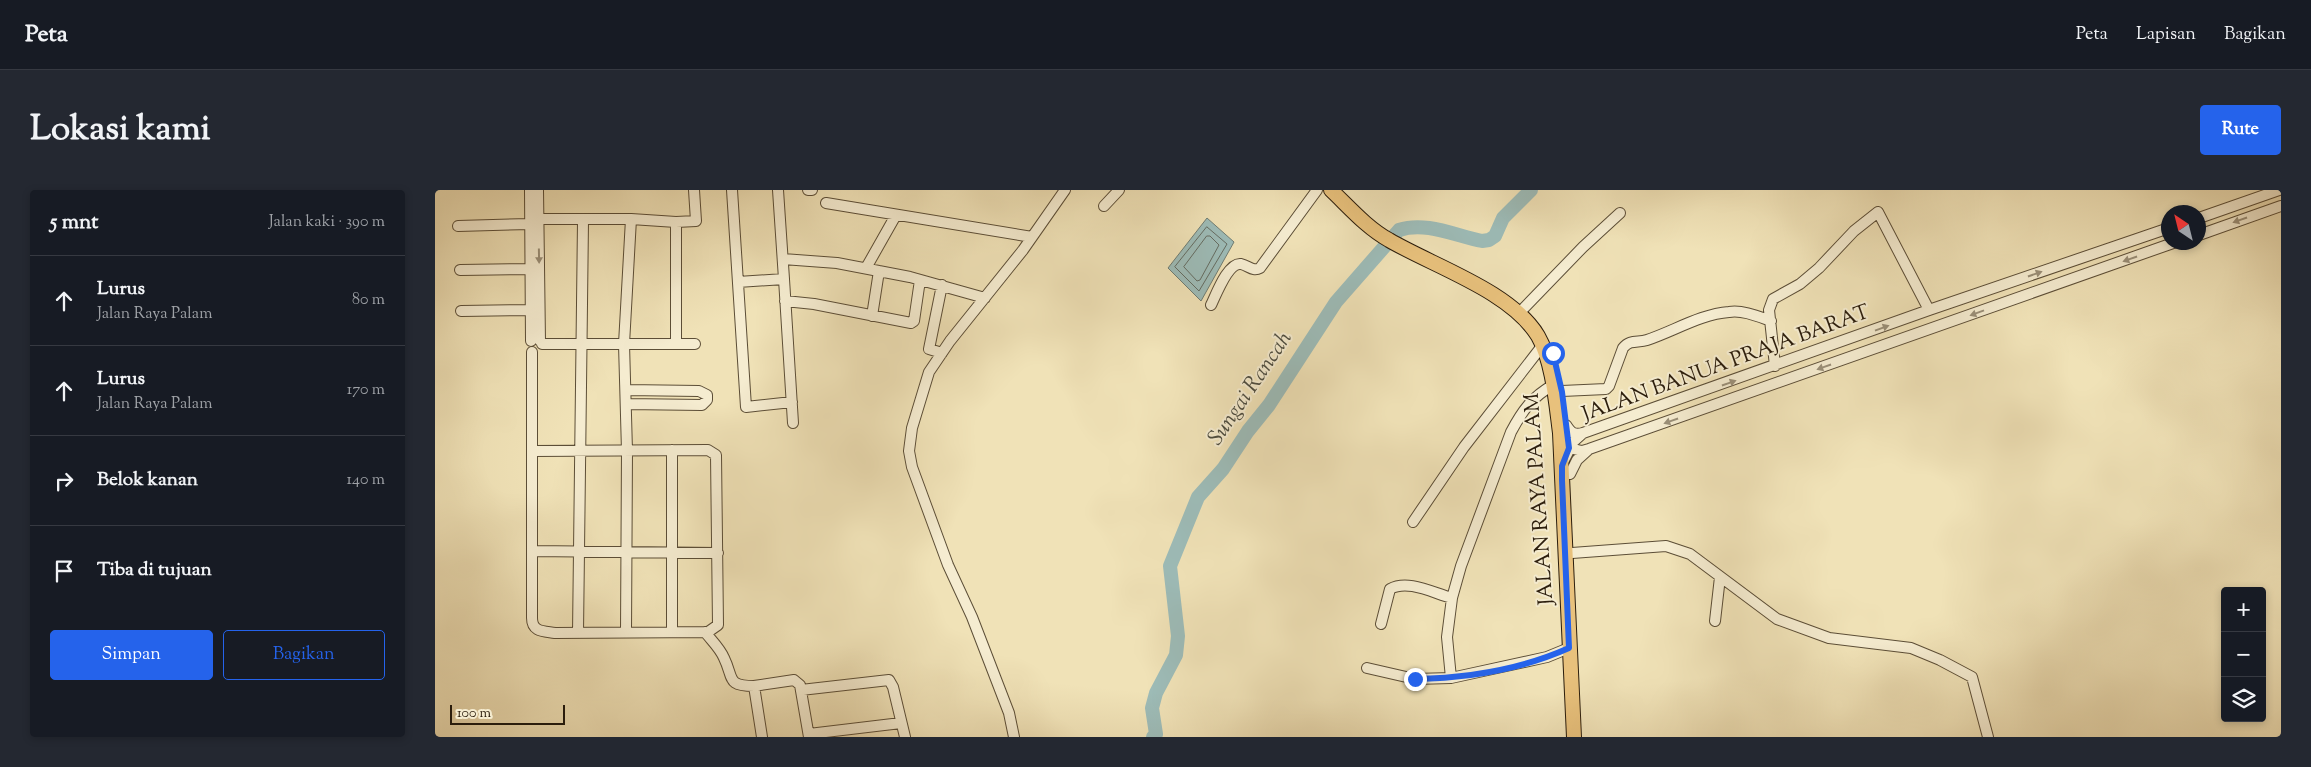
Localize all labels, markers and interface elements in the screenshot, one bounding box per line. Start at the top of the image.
text: Peta [25,18,68,52]
text: Peta [2076,22,2108,48]
text: Lapisan [2136,22,2196,48]
text: Bagikan [2224,22,2286,48]
text: Lokasi kami [30,105,211,156]
button: Rute [2200,105,2281,155]
north arrow [2161,205,2206,250]
text: 5 mnt [50,208,98,238]
text: Jalan kaki · 390 m [269,211,385,234]
one-way arrow [2232,217,2247,224]
one-way arrow [536,248,544,264]
one-way arrow [2123,255,2138,263]
one-way arrow [2028,270,2043,278]
text: Lurus [97,276,145,303]
icon: ahead [50,287,78,315]
text: 80 m [352,289,385,312]
street label: JALAN BANUA PRAJA BARAT [1577,298,1874,430]
text: Jalan Raya Palam [97,303,212,326]
one-way arrow [1969,309,1984,317]
one-way arrow [1874,324,1889,331]
water label: Sungai Rancah [1201,325,1301,452]
route start [1542,342,1565,365]
one-way arrow [1816,363,1831,371]
text: Lurus [97,366,145,393]
icon: ahead [50,377,78,405]
text: 170 m [347,379,385,402]
one-way arrow [1721,379,1736,386]
street label: JALAN RAYA PALAM [1518,392,1562,607]
text: Jalan Raya Palam [97,393,212,416]
one-way arrow [1663,418,1678,425]
icon: right [50,467,78,495]
text: Belok kanan [97,467,198,494]
text: 140 m [347,469,385,492]
icon: arrive [50,557,78,585]
text: Tiba di tujuan [97,557,212,584]
map controls [2221,587,2266,722]
button: + [2221,587,2266,632]
button: Simpan [50,630,213,680]
button: Bagikan [223,630,385,680]
button: − [2221,632,2266,677]
route end [1404,668,1427,691]
button: layers [2221,677,2266,722]
scale bar [450,702,565,725]
text: 100 m [457,704,491,724]

